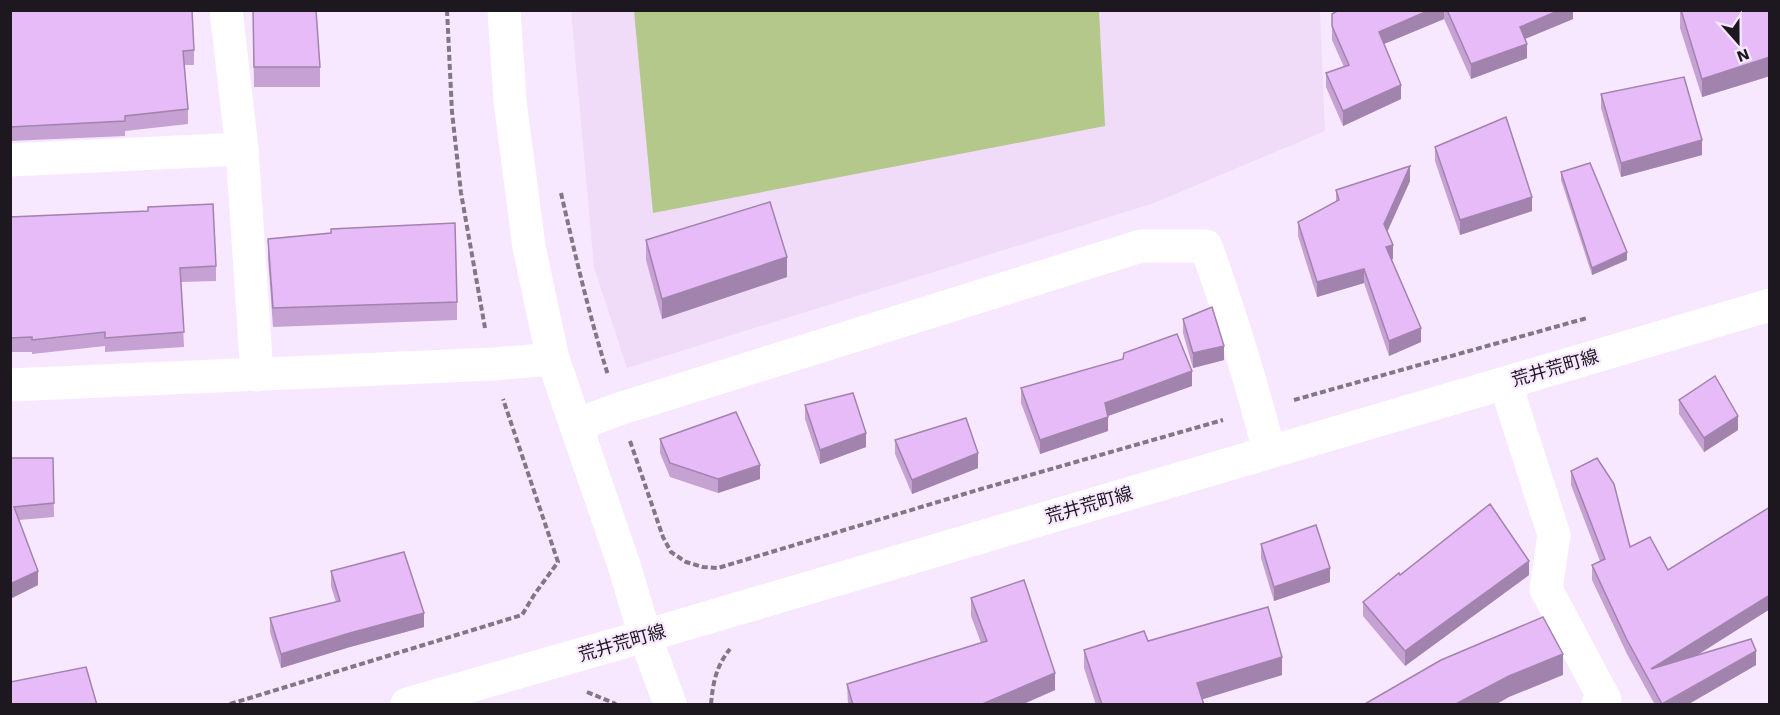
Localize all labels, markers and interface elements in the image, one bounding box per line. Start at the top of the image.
north arrow [1708,12,1768,72]
text: N [1734,45,1752,67]
street label: 荒井荒町線 [1509,345,1601,390]
street label: 荒井荒町線 [1043,482,1135,527]
street label: 荒井荒町線 [576,620,668,665]

